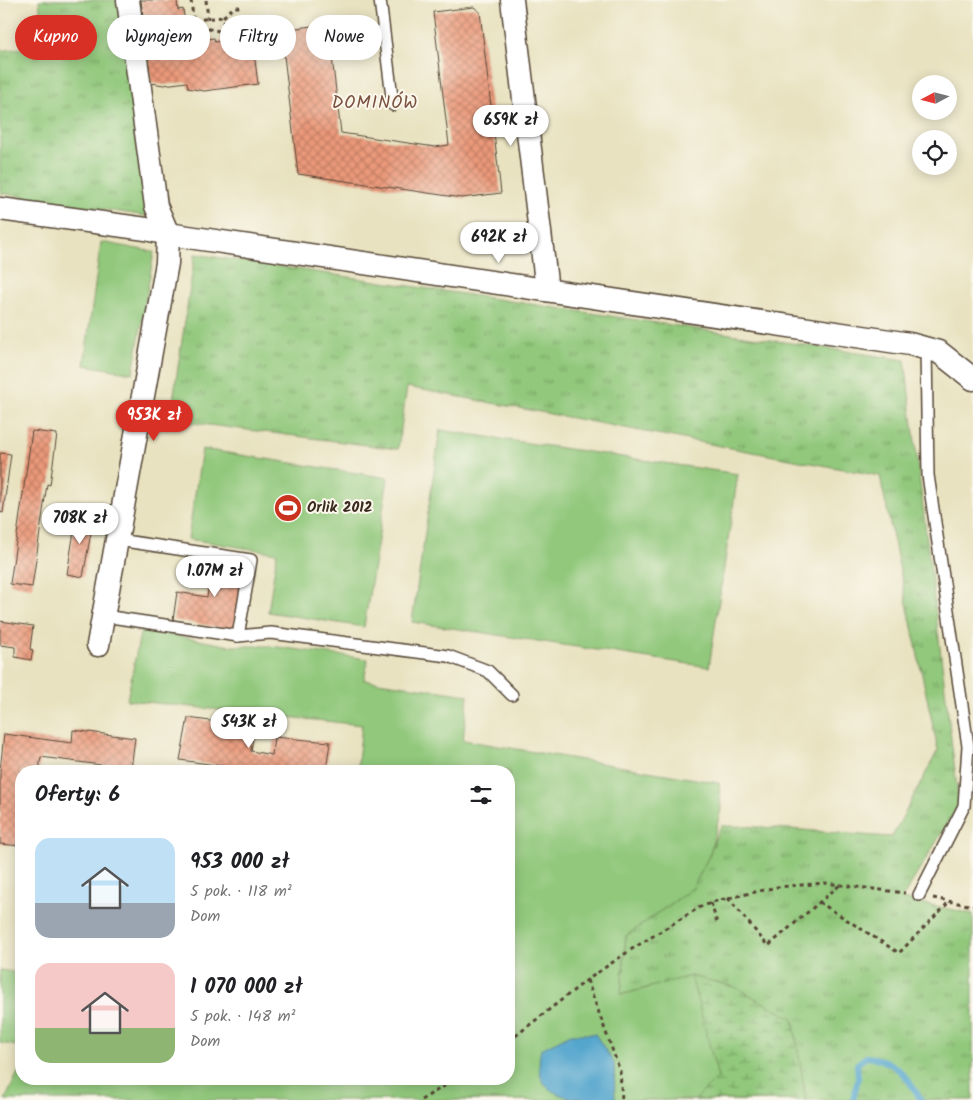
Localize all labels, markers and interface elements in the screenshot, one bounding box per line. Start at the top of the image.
chip: Kupno [15,15,97,60]
chip: Wynajem [107,15,210,60]
chip: Filtry [220,15,296,60]
chip: Nowe [306,15,382,60]
north arrow [912,75,958,120]
map controls [912,75,957,175]
district label: DOMINÓW [332,89,418,118]
pin: 659K zł [465,104,557,147]
text: 659K zł [484,108,538,133]
button: locate [912,130,957,175]
pin: 692K zł [453,222,545,264]
text: 692K zł [471,225,527,250]
pin: 953K zł [108,400,200,442]
text: 953K zł [127,403,181,428]
sports icon: Orlik 2012 [273,493,303,523]
place label: Orlik 2012 [307,496,373,520]
pin: 708K zł [34,502,126,545]
text: 708K zł [53,506,107,531]
pin: 1.07M zł [163,556,267,598]
text: 1.07M zł [187,559,243,584]
pin: 543K zł [203,706,295,749]
text: 543K zł [221,710,277,735]
text: Oferty: 6 [35,779,120,812]
icon: filters [467,781,495,809]
text: 953 000 zł [190,846,289,879]
icon: home [75,858,135,918]
text: 5 pok. · 118 m² [190,879,292,904]
text: Dom [190,904,220,929]
text: 1 070 000 zł [190,971,303,1004]
icon: home [75,983,135,1043]
text: 5 pok. · 148 m² [190,1004,295,1029]
text: Dom [190,1029,220,1054]

